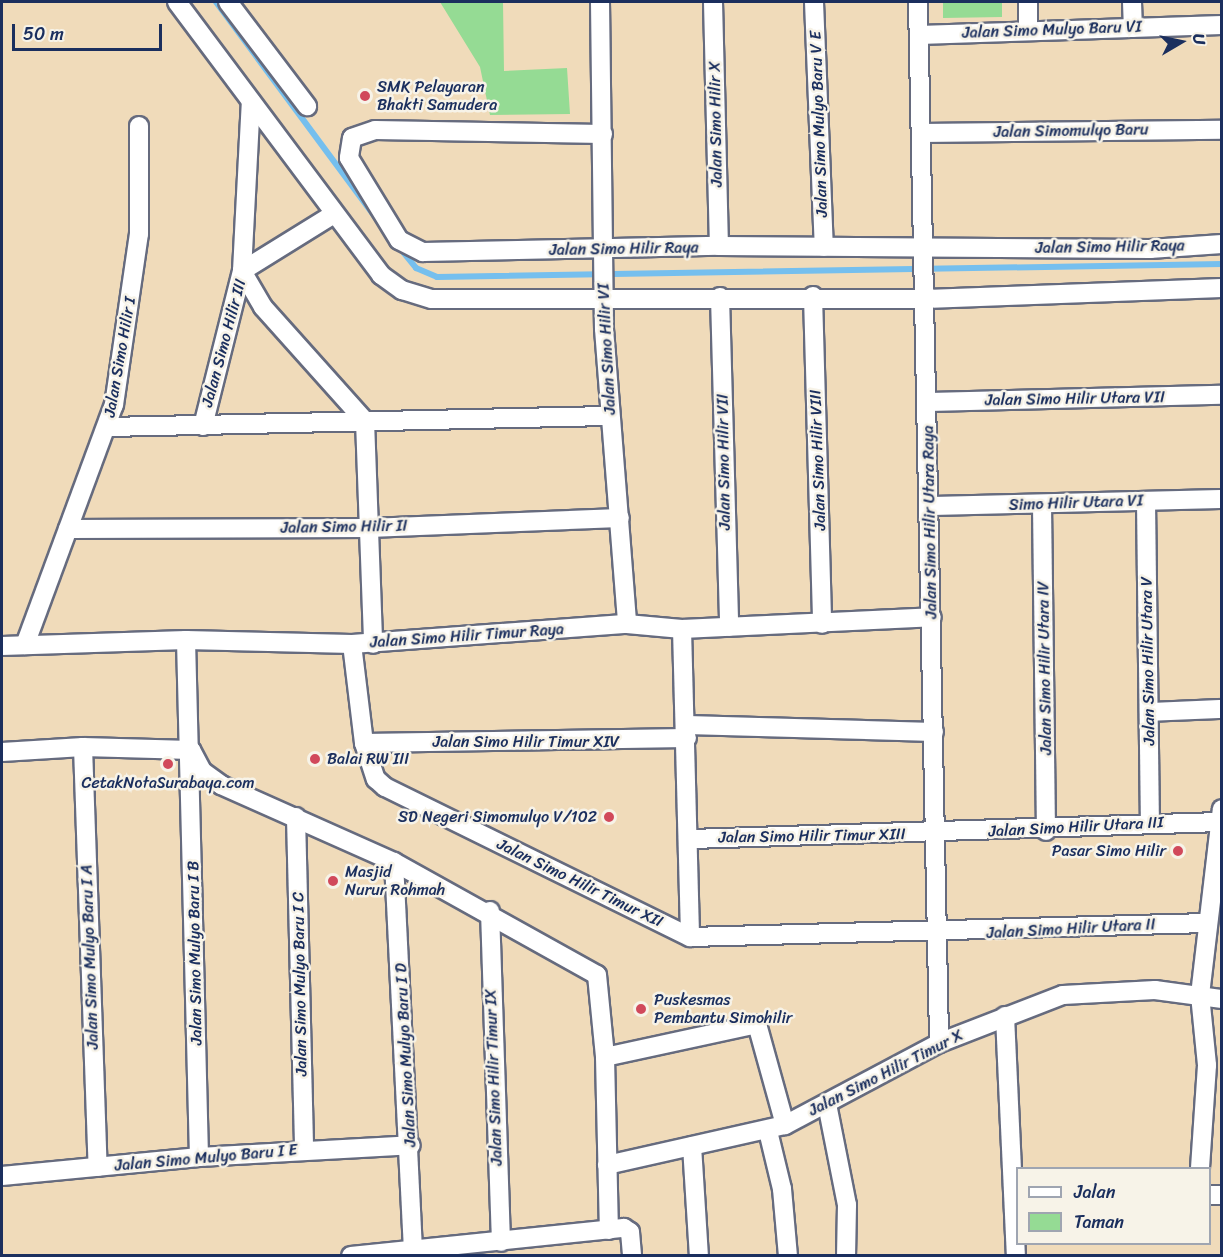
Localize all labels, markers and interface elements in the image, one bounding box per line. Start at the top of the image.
scale bar [15,12,165,50]
north arrow [1151,12,1211,72]
street label: Jalan Simo Mulyo Baru VI [962,17,1142,43]
text: 50 m [23,18,64,50]
street label: Jalan Simo Mulyo Baru V E [806,30,832,218]
text: U [1184,32,1214,47]
street label: Jalan Simo Hilir X [705,61,727,187]
place label: SMK Pelayaran Bhakti Samudera [377,77,497,115]
marker: SMK Pelayaran Bhakti Samudera [358,89,372,103]
street label: Jalan Simomulyo Baru [993,120,1149,142]
street label: Jalan Simo Hilir Raya [1035,236,1185,258]
street label: Jalan Simo Hilir Raya [549,238,699,260]
street label: Jalan Simo Hilir III [198,277,250,409]
street label: Jalan Simo Hilir VI [594,283,620,415]
street label: Jalan Simo Hilir I [100,295,140,419]
street label: Jalan Simo Hilir Utara VII [985,388,1165,410]
street label: Jalan Simo Hilir VIII [806,389,830,531]
street label: Jalan Simo Hilir VII [713,394,735,530]
street label: Jalan Simo Hilir Utara Raya [919,425,941,619]
street label: Simo Hilir Utara VI [1008,491,1144,515]
street label: Jalan Simo Hilir II [281,516,407,538]
street label: Jalan Simo Hilir Utara V [1137,576,1159,746]
street label: Jalan Simo Hilir Utara IV [1034,580,1056,756]
street label: Jalan Simo Hilir Timur Raya [369,620,565,652]
street label: Jalan Simo Hilir Timur XIV [433,732,619,752]
place label: Balai RW III [327,749,409,769]
marker: Balai RW III [308,752,322,766]
marker: CetakNotaSurabaya.com [161,757,175,771]
place label: CetakNotaSurabaya.com [82,773,254,793]
place label: SD Negeri Simomulyo V/102 [398,807,597,827]
marker: SD Negeri Simomulyo V/102 [602,810,616,824]
street label: Jalan Simo Hilir Utara III [988,813,1164,841]
street label: Jalan Simo Hilir Timur XIII [718,825,906,847]
street label: Jalan Simo Hilir Timur XII [494,834,666,932]
place label: Pasar Simo Hilir [1052,841,1166,861]
marker: Pasar Simo Hilir [1171,844,1185,858]
street label: Jalan Simo Mulyo Baru I B [184,860,206,1046]
place label: Masjid Nurur Rohmah [345,862,445,900]
street label: Jalan Simo Mulyo Baru I A [77,864,103,1050]
marker: Masjid Nurur Rohmah [326,874,340,888]
street label: Jalan Simo Mulyo Baru I C [289,892,311,1076]
street label: Jalan Simo Hilir Utara II [985,915,1157,943]
street label: Jalan Simo Mulyo Baru I D [392,963,420,1147]
street label: Jalan Simo Hilir Timur IX [481,988,507,1166]
place label: Puskesmas Pembantu Simohilir [654,990,792,1028]
marker: Puskesmas Pembantu Simohilir [632,1000,650,1018]
street label: Jalan Simo Hilir Timur X [806,1026,966,1120]
street label: Jalan Simo Mulyo Baru I E [114,1140,298,1176]
legend [1016,1167,1211,1245]
text: Jalan [1074,1176,1115,1208]
text: Taman [1074,1206,1124,1238]

